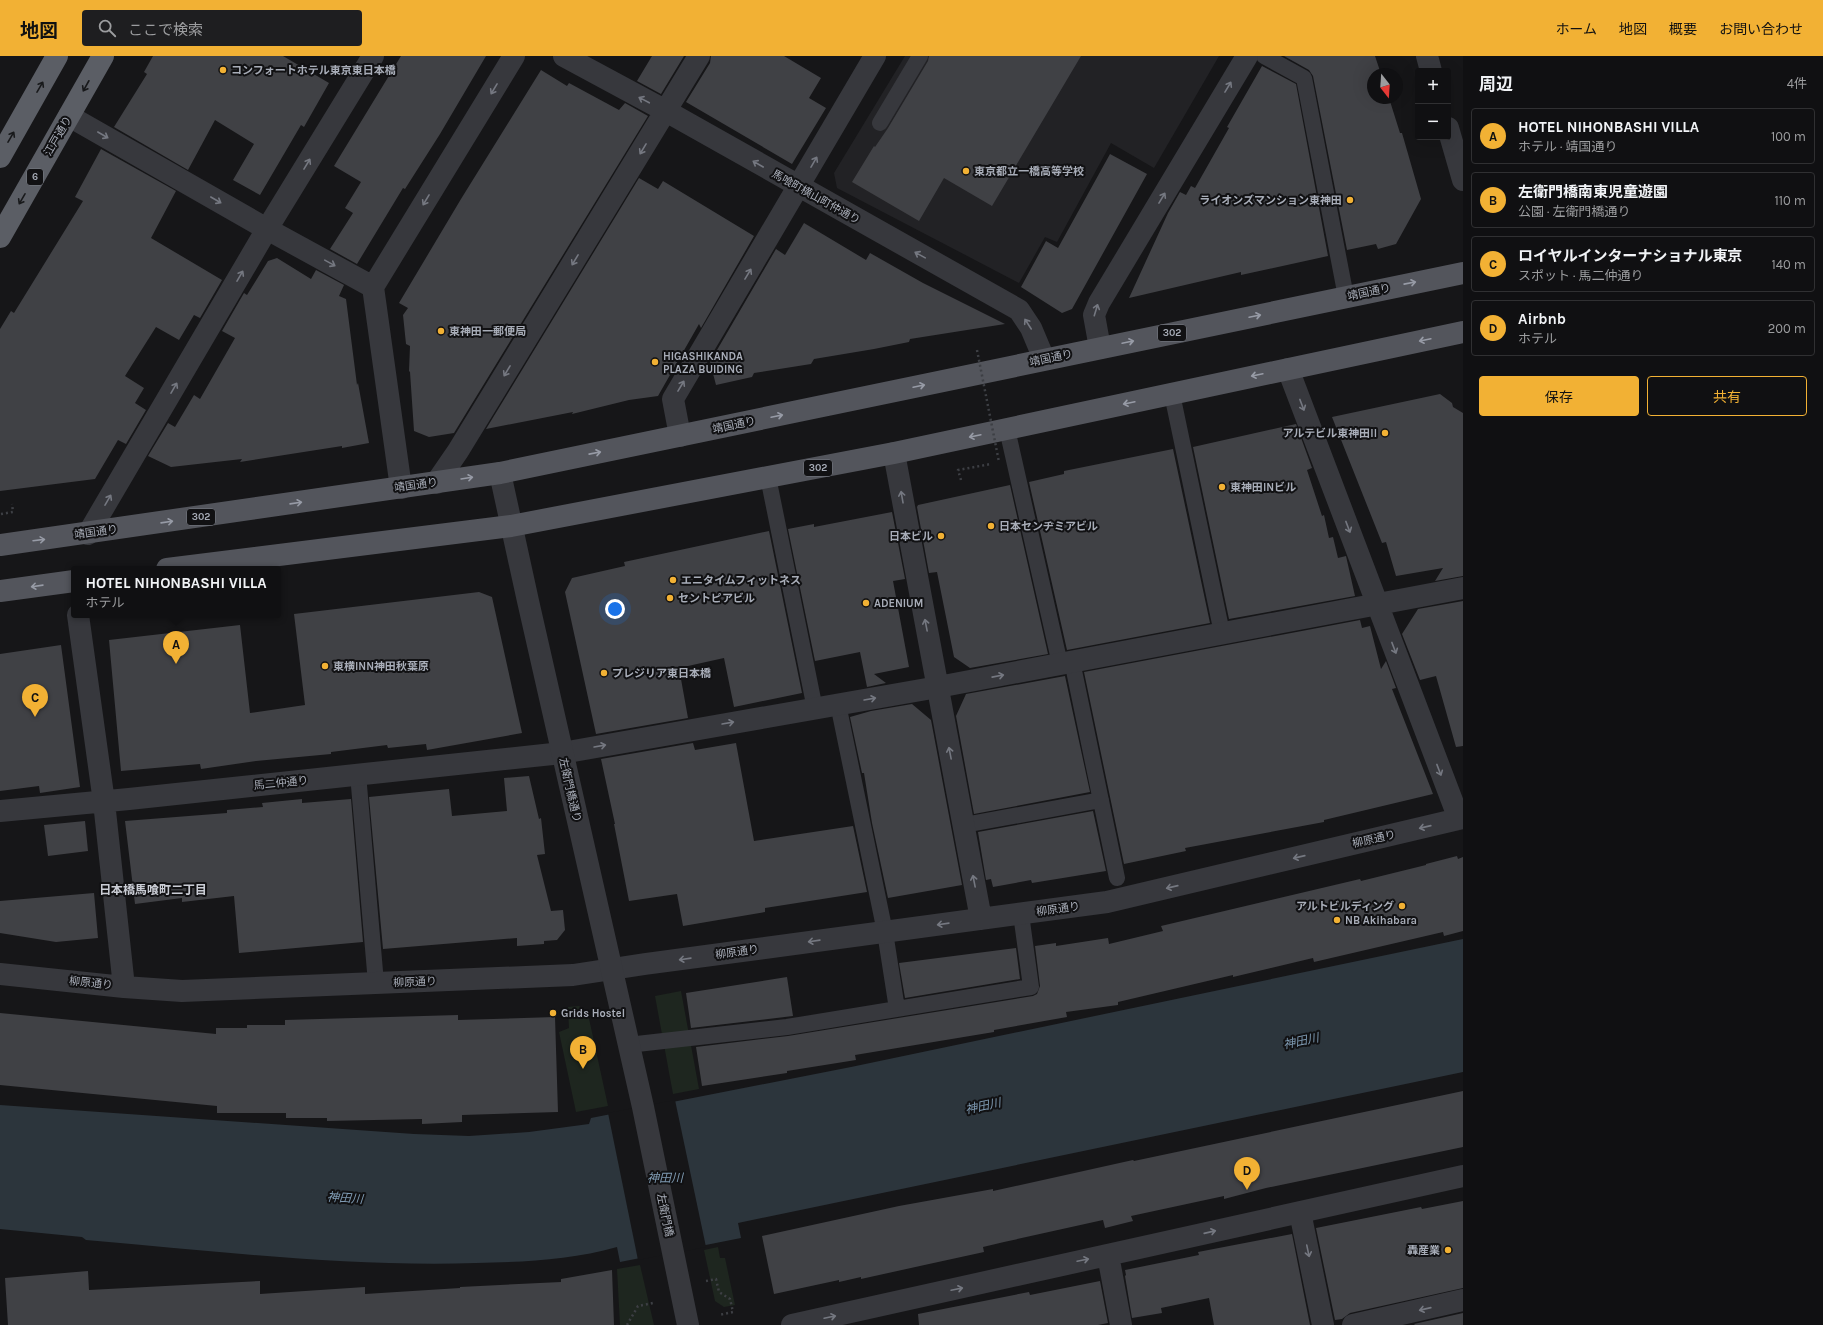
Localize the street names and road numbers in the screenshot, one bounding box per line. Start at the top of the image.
street label: 江戸通り [41,114,75,158]
street label: 馬喰町横山町仲通り [770,167,862,227]
road number: 6 [27,169,43,185]
street label: 靖国通り [1346,281,1392,303]
road number: 302 [1158,325,1186,341]
street label: 靖国通り [1028,347,1074,369]
street label: 靖国通り [711,414,757,436]
road number: 302 [804,460,832,476]
street label: 靖国通り [393,476,439,494]
road number: 302 [187,509,215,525]
street label: 靖国通り [73,523,119,541]
street label: 左衛門橋通り [556,756,584,824]
street label: 馬二仲通り [253,774,309,792]
street label: 柳原通り [1351,828,1397,850]
street label: 柳原通り [1035,900,1081,918]
street label: 柳原通り [714,943,760,961]
street label: 柳原通り [68,974,114,992]
street label: 柳原通り [393,975,437,989]
street label: 左衛門橋 [654,1192,676,1238]

